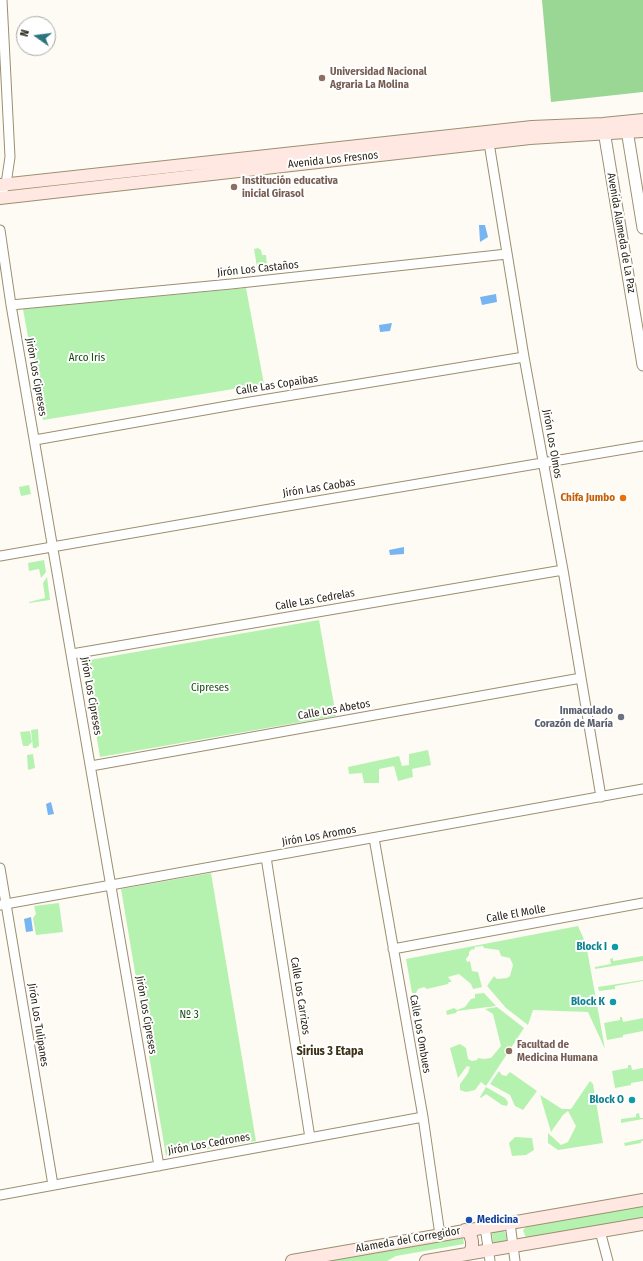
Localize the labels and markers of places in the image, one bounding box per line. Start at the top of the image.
place label: Universidad Nacional Agraria La Molina [330,65,427,91]
marker: Universidad Nacional Agraria La Molina [317,73,327,83]
place label: Institución educativa inicial Girasol [242,174,338,200]
marker: Institución educativa inicial Girasol [229,182,239,192]
place label: Chifa Jumbo [560,491,615,505]
marker: Chifa Jumbo [618,493,628,503]
place label: Inmaculado Corazón de María [534,704,613,730]
marker: Inmaculado Corazón de María [616,712,626,722]
place label: Block I [576,940,607,954]
marker: Block I [610,942,620,952]
place label: Block K [571,995,605,1009]
marker: Block K [608,997,618,1007]
place label: Facultad de Medicina Humana [517,1038,598,1064]
marker: Facultad de Medicina Humana [504,1046,514,1056]
place label: Block O [589,1093,624,1107]
marker: Block O [627,1095,637,1105]
place label: Medicina [477,1213,518,1227]
marker: Medicina [464,1215,474,1225]

